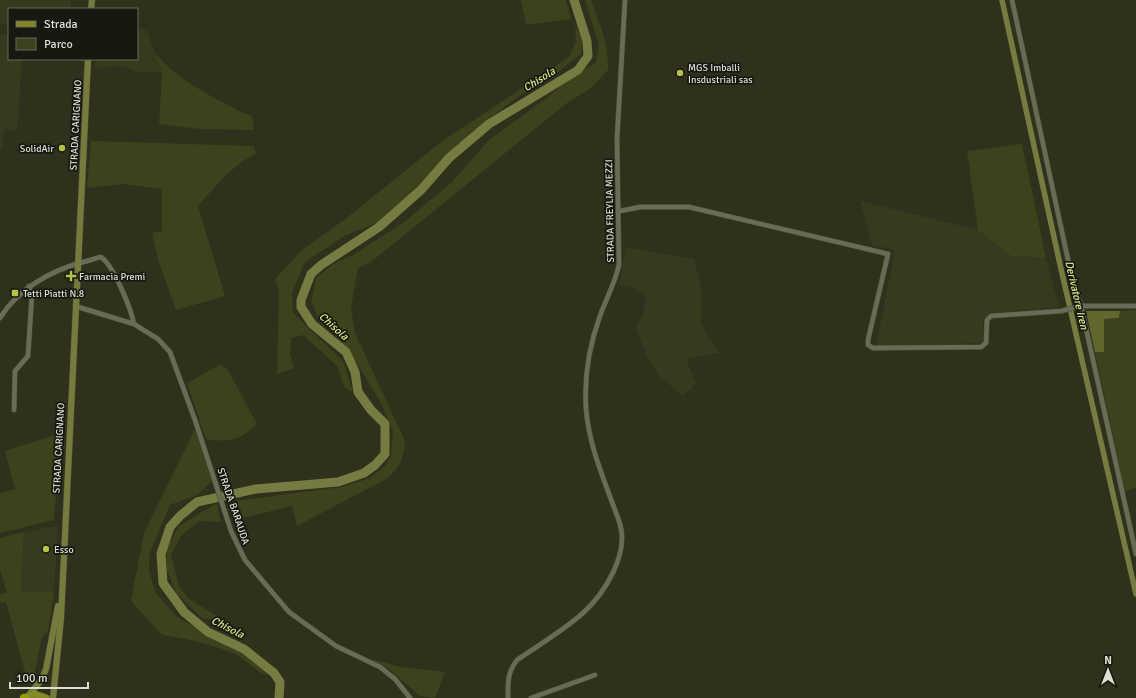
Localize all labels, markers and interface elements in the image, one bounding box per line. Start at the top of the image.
legend [8,8,138,60]
text: Strada [44,17,78,32]
text: Parco [44,37,73,52]
place label: MGS Imballi Insdustriali sas [688,62,753,86]
water label: Chisola [521,64,558,94]
marker: MGS Imballi Insdustriali sas [675,68,685,78]
street label: STRADA CARIGNANO [68,79,84,171]
place label: SolidAir [20,143,54,155]
marker: SolidAir [57,143,67,153]
street label: STRADA FREYLIA MEZZI [603,159,617,263]
water label: Derivatore Iren [1062,260,1091,332]
marker: Farmacia Premi [66,271,76,281]
place label: Farmacia Premi [79,271,145,283]
marker: Tetti Piatti N.8 [10,288,20,298]
place label: Tetti Piatti N.8 [23,288,84,300]
water label: Chisola [316,310,351,343]
street label: STRADA CARIGNANO [51,402,67,494]
street label: STRADA BARAUDA [214,466,252,546]
marker: Esso [41,544,51,554]
place label: Esso [54,544,74,556]
water label: Chisola [209,614,247,641]
north arrow [1088,650,1128,690]
text: N [1104,654,1112,667]
scale bar [10,664,88,690]
text: 100 m [16,671,48,686]

